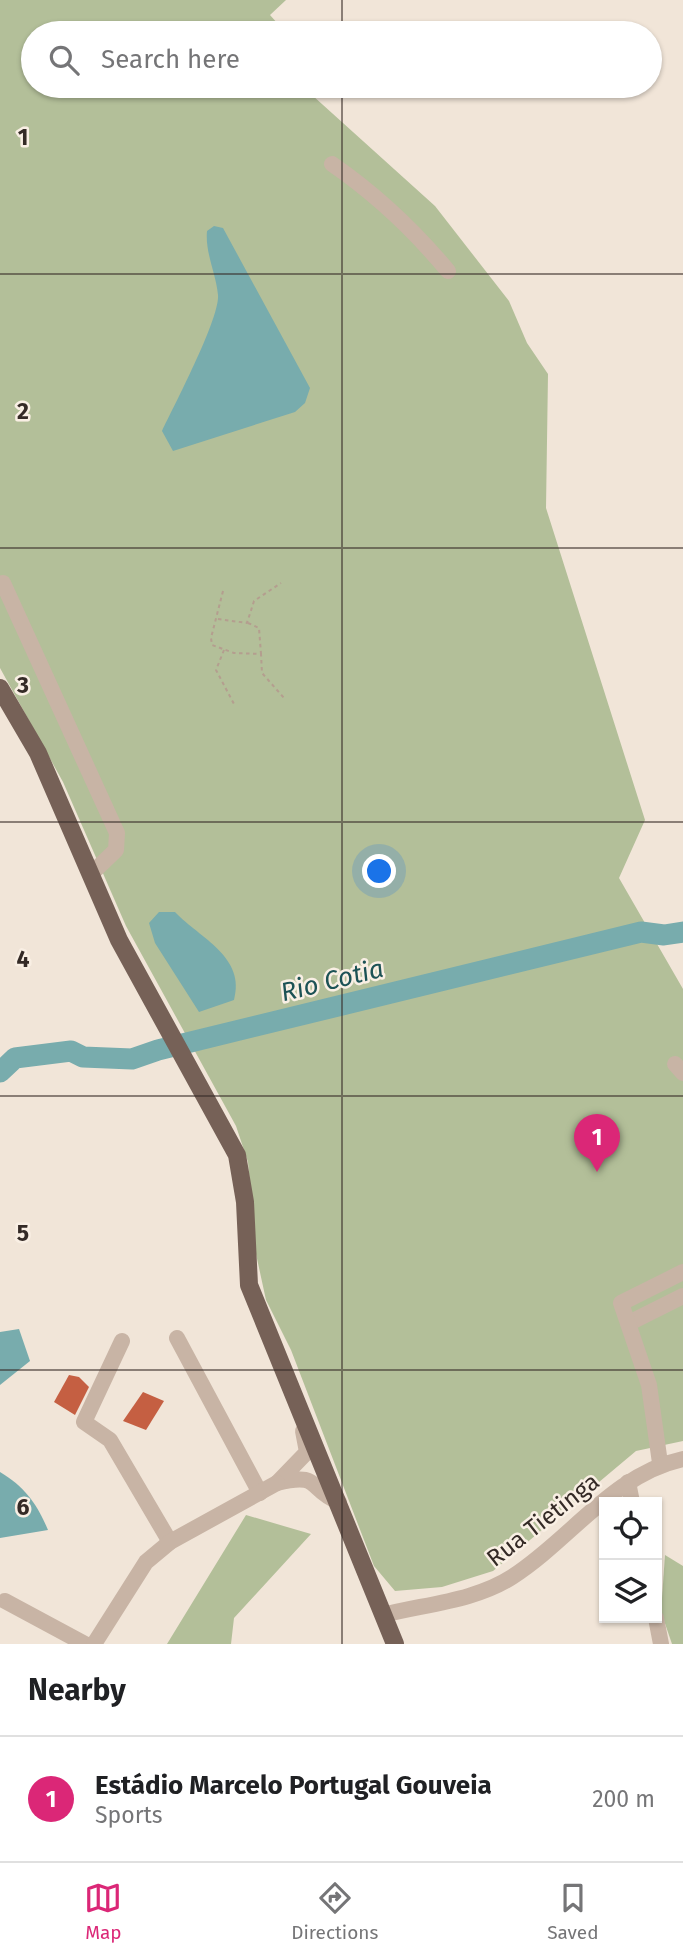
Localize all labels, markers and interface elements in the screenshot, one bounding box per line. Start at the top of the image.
search box [21,21,662,98]
icon: search [45,41,83,79]
text: Search here [101,44,240,75]
text: 1 [18,123,28,151]
text: 2 [17,397,29,425]
text: 3 [16,671,29,699]
your location [362,854,396,888]
text: 4 [17,945,30,973]
water label: Rio Cotia [278,953,387,1008]
pin: 1 [574,1114,620,1172]
text: 5 [17,1219,29,1247]
street label: Rua Tietinga [481,1467,605,1573]
text: 6 [17,1493,30,1521]
map controls [599,1497,662,1623]
button: locate [599,1497,662,1560]
button: layers [599,1560,662,1623]
text: Nearby [28,1672,126,1708]
text: Estádio Marcelo Portugal Gouveia [95,1770,492,1801]
text: 1 [46,1785,56,1813]
text: 200 m [592,1785,655,1813]
text: Sports [95,1801,163,1829]
tab: Map [84,1879,122,1944]
tab: Directions [291,1879,378,1944]
tab: Saved [547,1879,599,1944]

